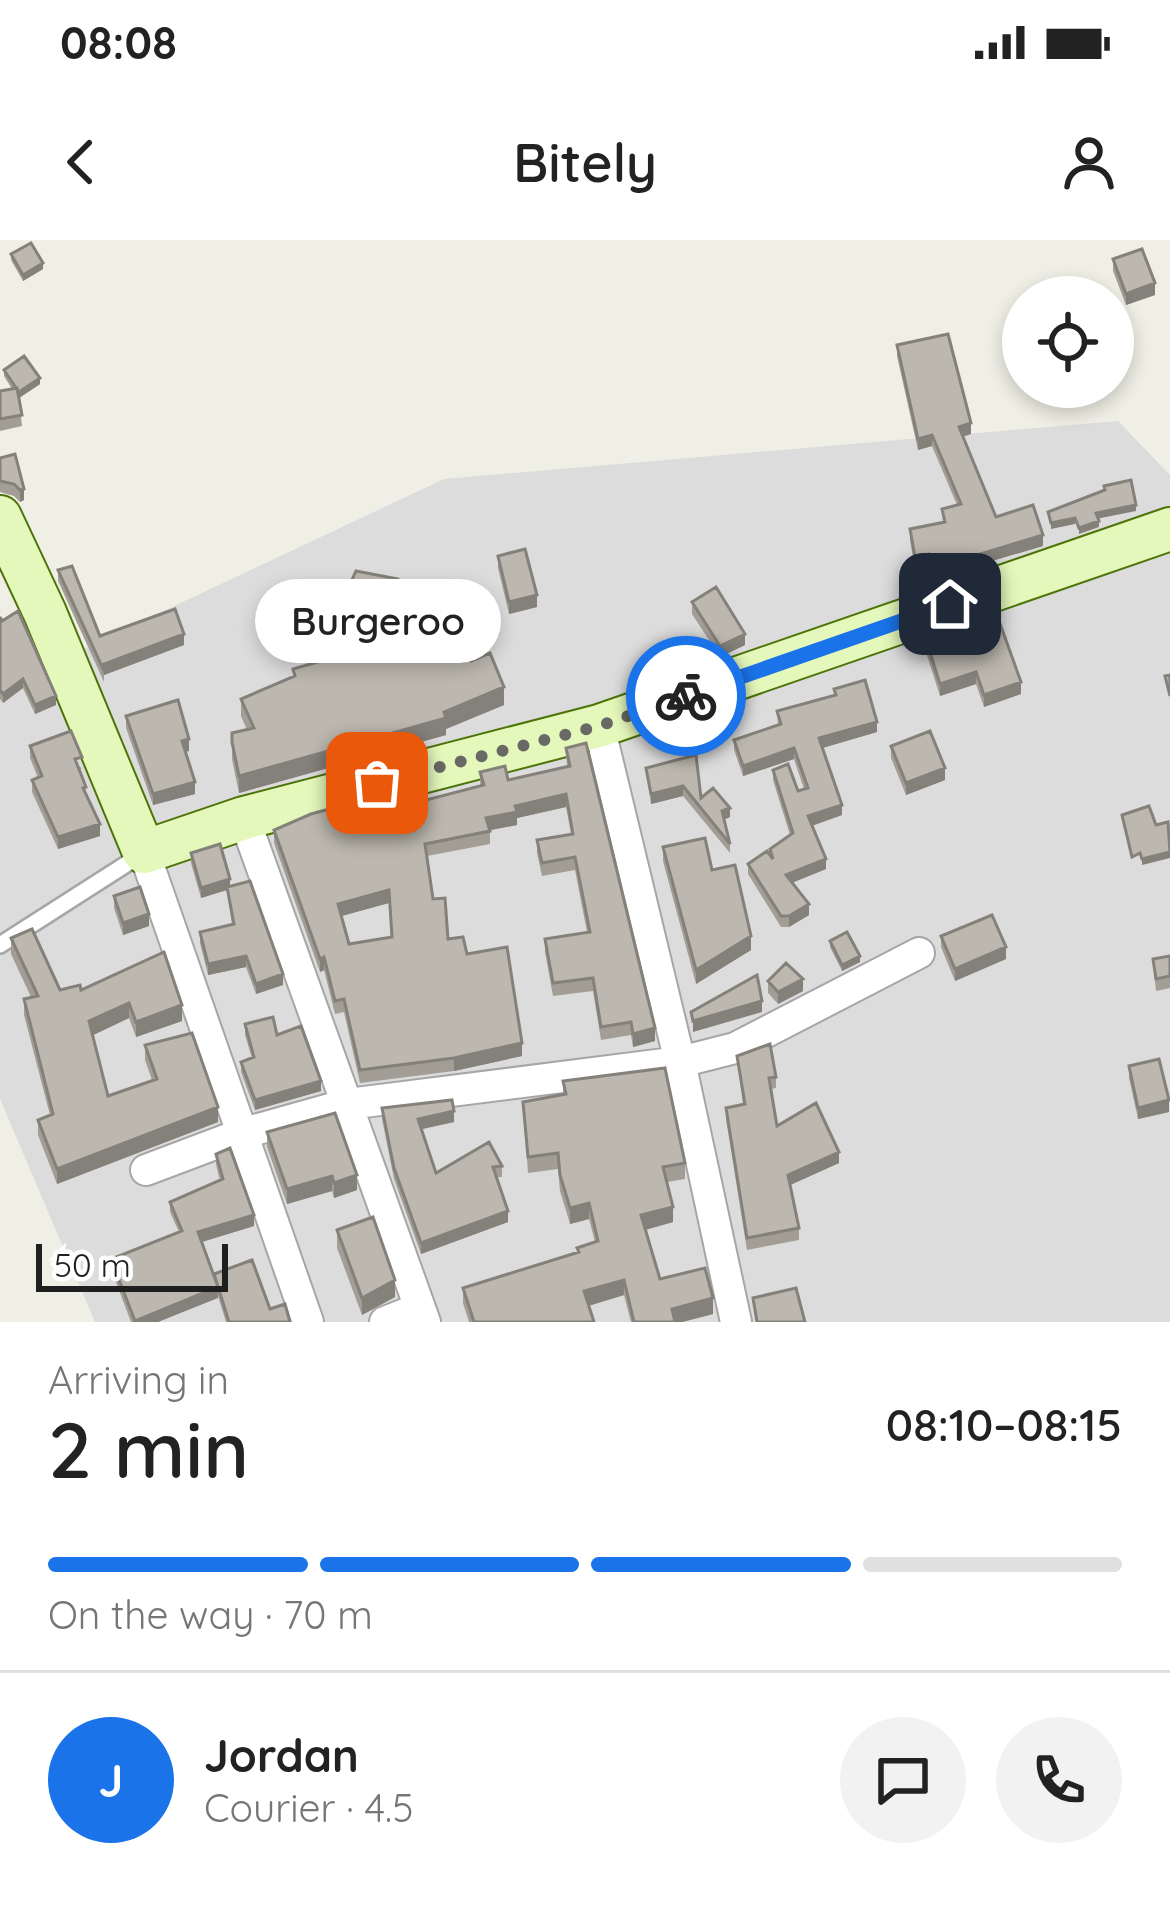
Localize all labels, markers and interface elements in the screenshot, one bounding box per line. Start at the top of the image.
text: 08:08 [60,14,177,70]
text: Bitely [513,128,657,196]
icon: back [48,129,114,195]
icon: person [1056,129,1122,195]
map controls [1002,276,1134,408]
button: locate [1002,276,1134,408]
pin [899,553,1001,655]
icon: home [917,571,983,637]
callout: Burgeroo [254,579,500,663]
text: Burgeroo [291,596,465,645]
courier [626,636,746,756]
icon: bike [653,663,719,729]
pin [326,732,428,834]
icon: bag [344,750,410,816]
scale bar [36,1238,228,1291]
text: 50 m [54,1244,131,1285]
text: Arriving in [48,1355,229,1404]
text: 08:10–08:15 [886,1396,1122,1452]
text: 2 min [48,1400,249,1498]
text: On the way · 70 m [48,1590,373,1639]
button: chat [840,1717,966,1843]
button: phone [996,1717,1122,1843]
text: Jordan [204,1727,359,1783]
text: J [99,1752,123,1808]
text: Courier · 4.5 [204,1783,413,1832]

